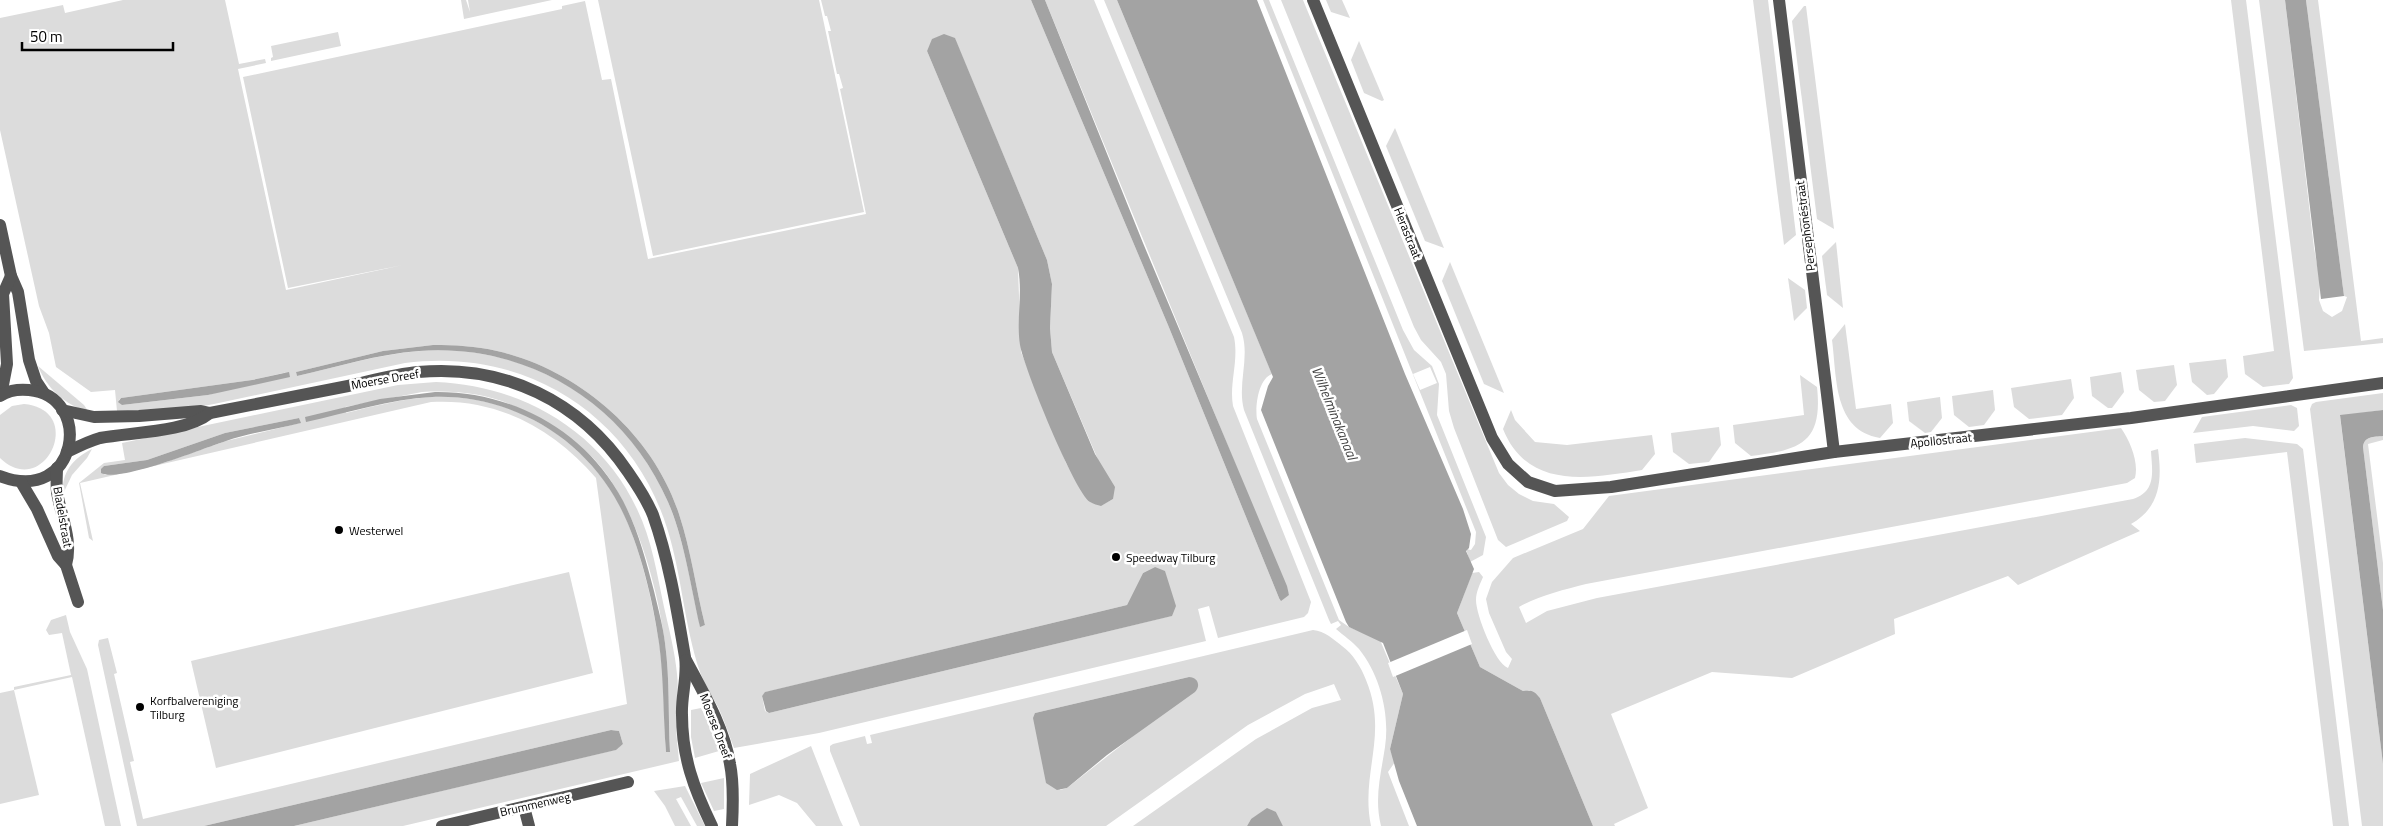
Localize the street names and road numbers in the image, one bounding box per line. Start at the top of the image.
street label: Persephonéstraat [1790,179,1820,272]
street label: Herastraat [1389,204,1427,263]
street label: Moerse Dreef [350,364,421,394]
street label: Apollostraat [1909,427,1974,453]
street label: Bladelstraat [48,485,78,550]
street label: Moerse Dreef [695,691,737,762]
street label: Brummenweg [498,787,572,821]

